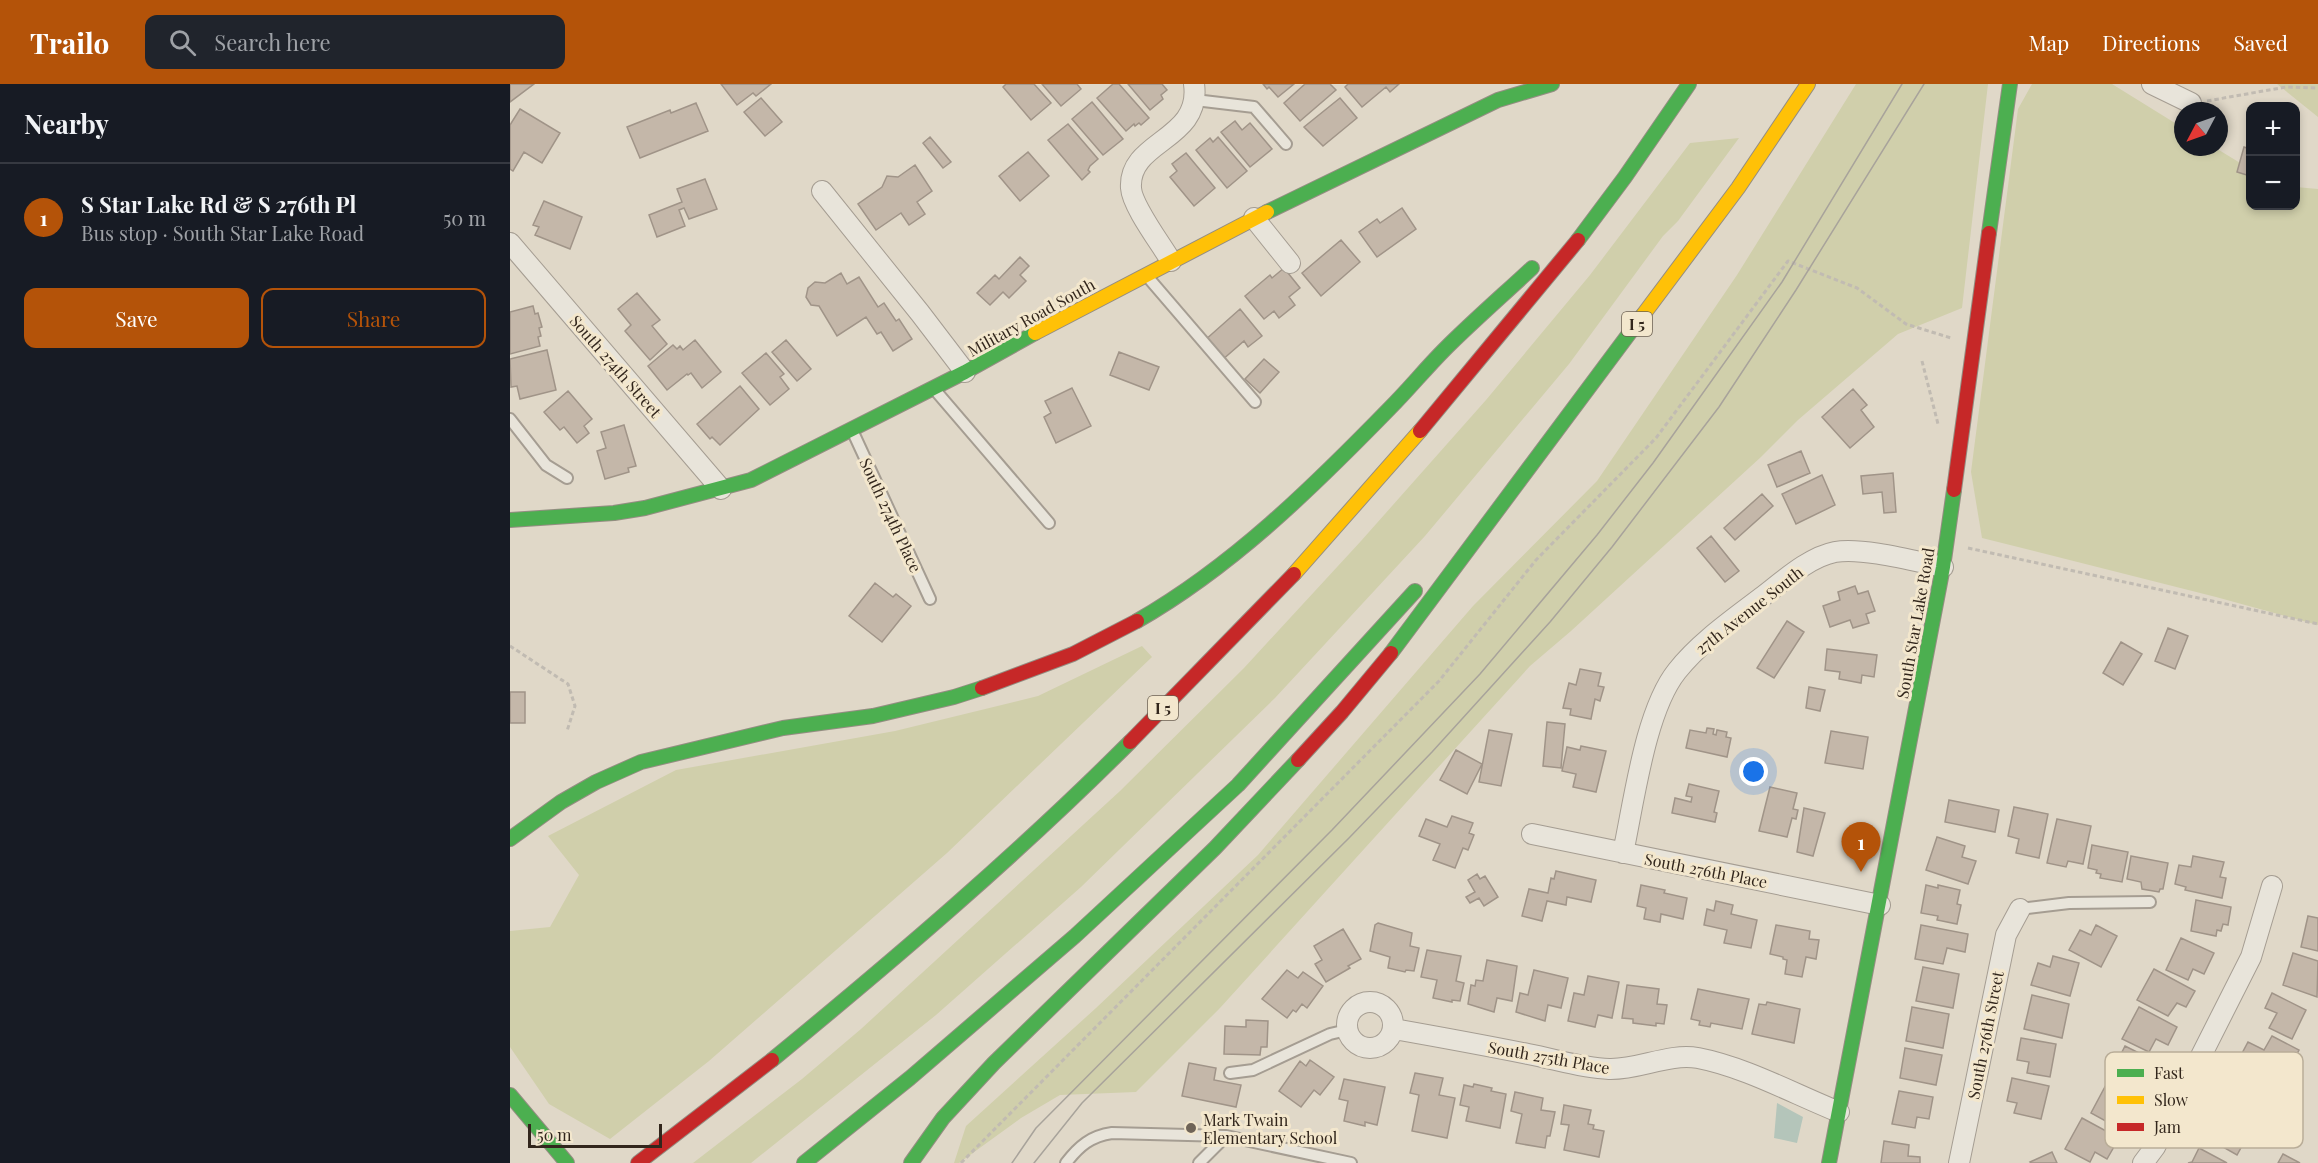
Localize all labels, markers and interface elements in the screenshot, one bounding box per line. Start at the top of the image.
search box [145,15,565,69]
text: Trailo [30,24,109,61]
icon: search [166,26,199,59]
text: Search here [214,27,331,57]
text: Map [2028,28,2069,56]
text: Directions [2102,28,2200,56]
text: Saved [2233,28,2288,56]
north arrow [2174,102,2228,156]
map controls [2246,102,2300,210]
button: + [2246,102,2300,156]
text: Nearby [24,106,109,141]
button: − [2246,156,2300,210]
text: S Star Lake Rd & S 276th Pl [81,189,356,219]
text: 1 [40,204,47,231]
text: 50 m [443,204,486,231]
text: Bus stop · South Star Lake Road [81,219,364,246]
street label: Military Road South [964,273,1099,361]
button: Save [24,288,249,348]
button: Share [261,288,486,348]
street label: South 274th Street [566,310,667,422]
road number: I 5 [1622,312,1652,336]
street label: South 274th Place [855,454,927,576]
street label: South Star Lake Road [1891,546,1939,700]
street label: 27th Avenue South [1691,561,1808,659]
road number: I 5 [1148,696,1178,720]
your location [1739,757,1768,786]
pin: 1 [1842,822,1880,872]
street label: South 276th Place [1643,848,1769,892]
street label: South 276th Street [1962,969,2008,1101]
street label: South 275th Place [1486,1036,1612,1078]
legend [2105,1052,2303,1148]
text: Fast [2154,1062,2184,1083]
text: Slow [2154,1089,2189,1110]
place label: Mark Twain Elementary School [1203,1109,1338,1148]
text: Jam [2153,1116,2181,1137]
scale bar [528,1121,662,1148]
marker: Mark Twain Elementary School [1184,1121,1198,1135]
text: 50 m [537,1124,571,1145]

